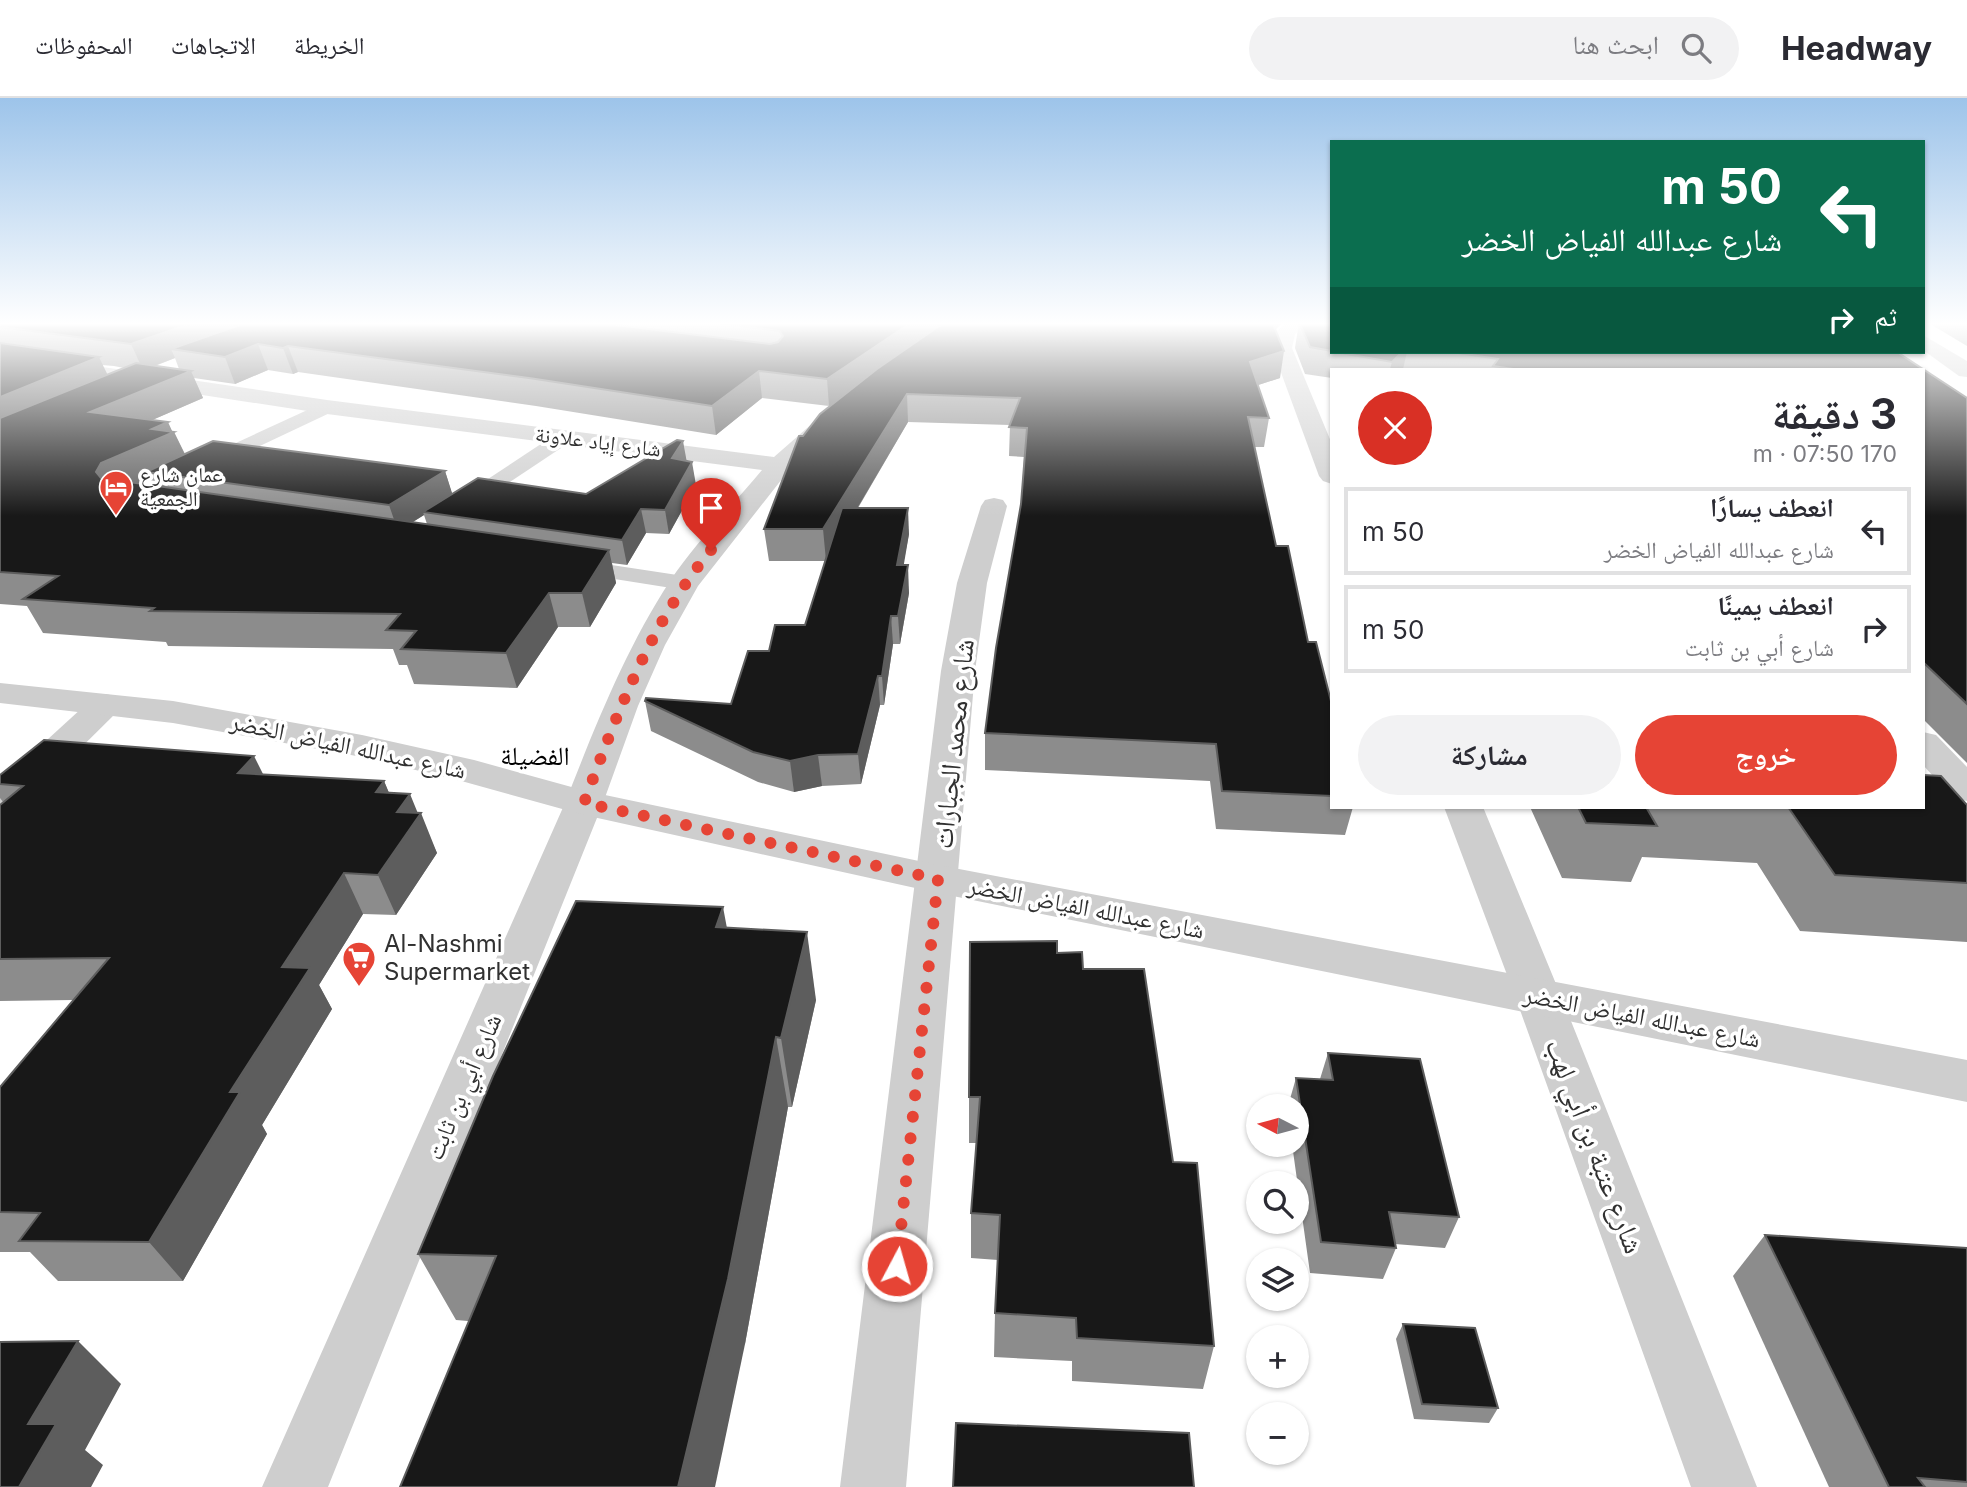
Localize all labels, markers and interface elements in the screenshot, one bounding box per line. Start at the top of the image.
search box [1249,17,1739,80]
text: Headway [1781,28,1932,68]
text: ابحث هنا [1572,29,1659,60]
icon: search [1677,29,1715,67]
text: المحفوظات [35,31,133,60]
text: الاتجاهات [171,31,256,60]
text: الخريطة [294,31,365,60]
text: 50 m [1661,157,1782,216]
icon: left [1806,168,1897,259]
text: شارع عبدالله الفياض الخضر [1462,220,1782,259]
icon: right [1822,301,1860,339]
text: ثم [1874,301,1897,332]
text: 3 دقيقة [1772,388,1897,439]
button: close [1358,391,1432,465]
street label: شارع إياد علاونة [534,421,662,464]
text: 170 m · 07:50 [1753,440,1897,468]
place label: عمان شارع الجمعية [140,462,223,511]
hotel icon: عمان شارع الجمعية [97,468,135,517]
pin [681,478,741,550]
icon: arrive [692,489,730,527]
text: انعطف يسارًا [1710,492,1834,523]
icon: left [1855,512,1893,550]
text: 50 m [1362,516,1424,547]
text: شارع عبدالله الفياض الخضر [1604,536,1834,564]
text: انعطف يمينًا [1718,590,1834,621]
icon: right [1855,610,1893,648]
text: 50 m [1362,614,1424,645]
text: شارع أبي بن ثابت [1685,634,1834,662]
street label: شارع محمد الجبارات [925,637,982,851]
street label: شارع عبدالله الفياض الخضر [226,706,469,786]
button: مشاركة [1358,715,1621,795]
button: خروج [1635,715,1897,795]
district label: الفضيلة [500,740,570,771]
street label: شارع عبدالله الفياض الخضر [964,870,1207,946]
place label: Al-Nashmi Supermarket [384,929,530,986]
supermarket icon: Al-Nashmi Supermarket [340,939,378,988]
street label: شارع عبدالله الفياض الخضر [1520,979,1763,1055]
street label: شارع أبي بن ثابت [420,1009,512,1166]
street label: شارع عتبة بن أبي لهب [1533,1034,1652,1260]
north arrow [1246,1094,1309,1157]
map controls [1246,1094,1309,1465]
button: search [1246,1171,1309,1234]
position arrow [860,1229,934,1303]
button: layers [1246,1248,1309,1311]
button: + [1246,1325,1309,1388]
button: − [1246,1402,1309,1465]

